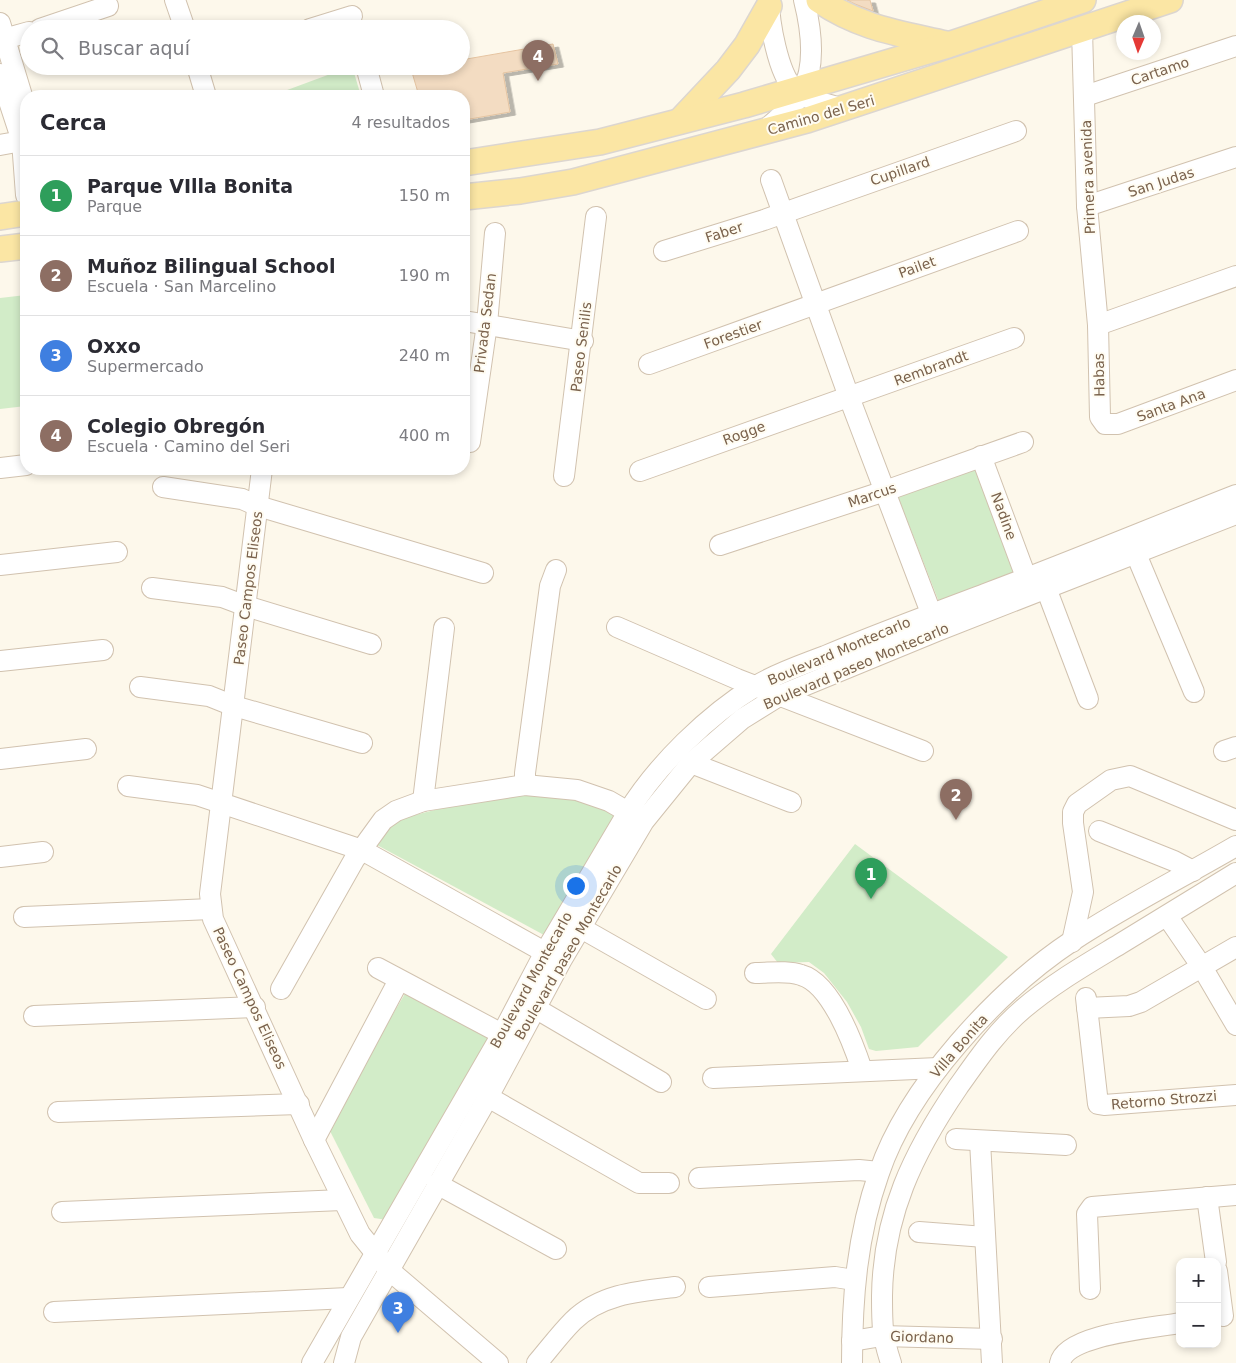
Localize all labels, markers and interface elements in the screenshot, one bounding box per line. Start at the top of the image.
north arrow [1116,15,1161,60]
search box [20,20,470,75]
icon: search [38,34,66,62]
text: Buscar aquí [78,37,190,59]
pin: 4 [522,40,554,81]
street label: Cartamo [1129,54,1191,88]
street label: Camino del Seri [766,92,876,138]
text: Cerca [40,111,107,135]
text: 4 resultados [351,113,450,132]
street label: Primera avenida [1078,119,1098,235]
street label: Cupillard [868,153,932,189]
street label: San Judas [1126,164,1196,200]
text: Parque VIlla Bonita [87,175,293,197]
text: 1 [50,186,62,205]
text: 150 m [399,186,450,205]
text: Parque [87,197,142,216]
street label: Faber [703,218,745,246]
street label: Pailet [896,253,938,281]
text: Muñoz Bilingual School [87,255,335,277]
text: 2 [50,266,62,285]
text: 190 m [399,266,450,285]
street label: Privada Sedan [471,272,499,374]
text: Escuela · San Marcelino [87,277,276,296]
street label: Paseo Senilis [568,301,594,393]
street label: Forestier [701,316,765,352]
text: Oxxo [87,335,141,357]
text: 3 [50,346,62,365]
text: 240 m [399,346,450,365]
street label: Rembrandt [892,347,971,389]
street label: Habas [1091,353,1107,397]
text: Supermercado [87,357,204,376]
street label: Santa Ana [1134,385,1208,425]
text: Colegio Obregón [87,415,265,437]
street label: Rogge [721,418,767,448]
text: 4 [50,426,62,445]
text: 400 m [399,426,450,445]
text: Escuela · Camino del Seri [87,437,290,456]
street label: Marcus [846,479,898,511]
street label: Nadine [988,490,1020,542]
street label: Paseo Campos Eliseos [231,510,265,666]
street label: Boulevard Montecarlo [765,614,913,688]
street label: Boulevard paseo Montecarlo [761,620,951,712]
pin: 2 [940,779,972,820]
pin: 1 [855,858,887,899]
street label: Boulevard paseo Montecarlo [511,861,625,1043]
your location [563,873,589,899]
street label: Boulevard Montecarlo [487,909,575,1051]
street label: Paseo Campos Eliseos [210,924,290,1072]
street label: Villa Bonita [927,1011,991,1081]
street label: Retorno Strozzi [1110,1087,1218,1113]
map controls [1176,1258,1221,1348]
button: + [1176,1258,1221,1303]
pin: 3 [382,1292,414,1333]
button: − [1176,1303,1221,1348]
street label: Giordano [890,1328,954,1346]

